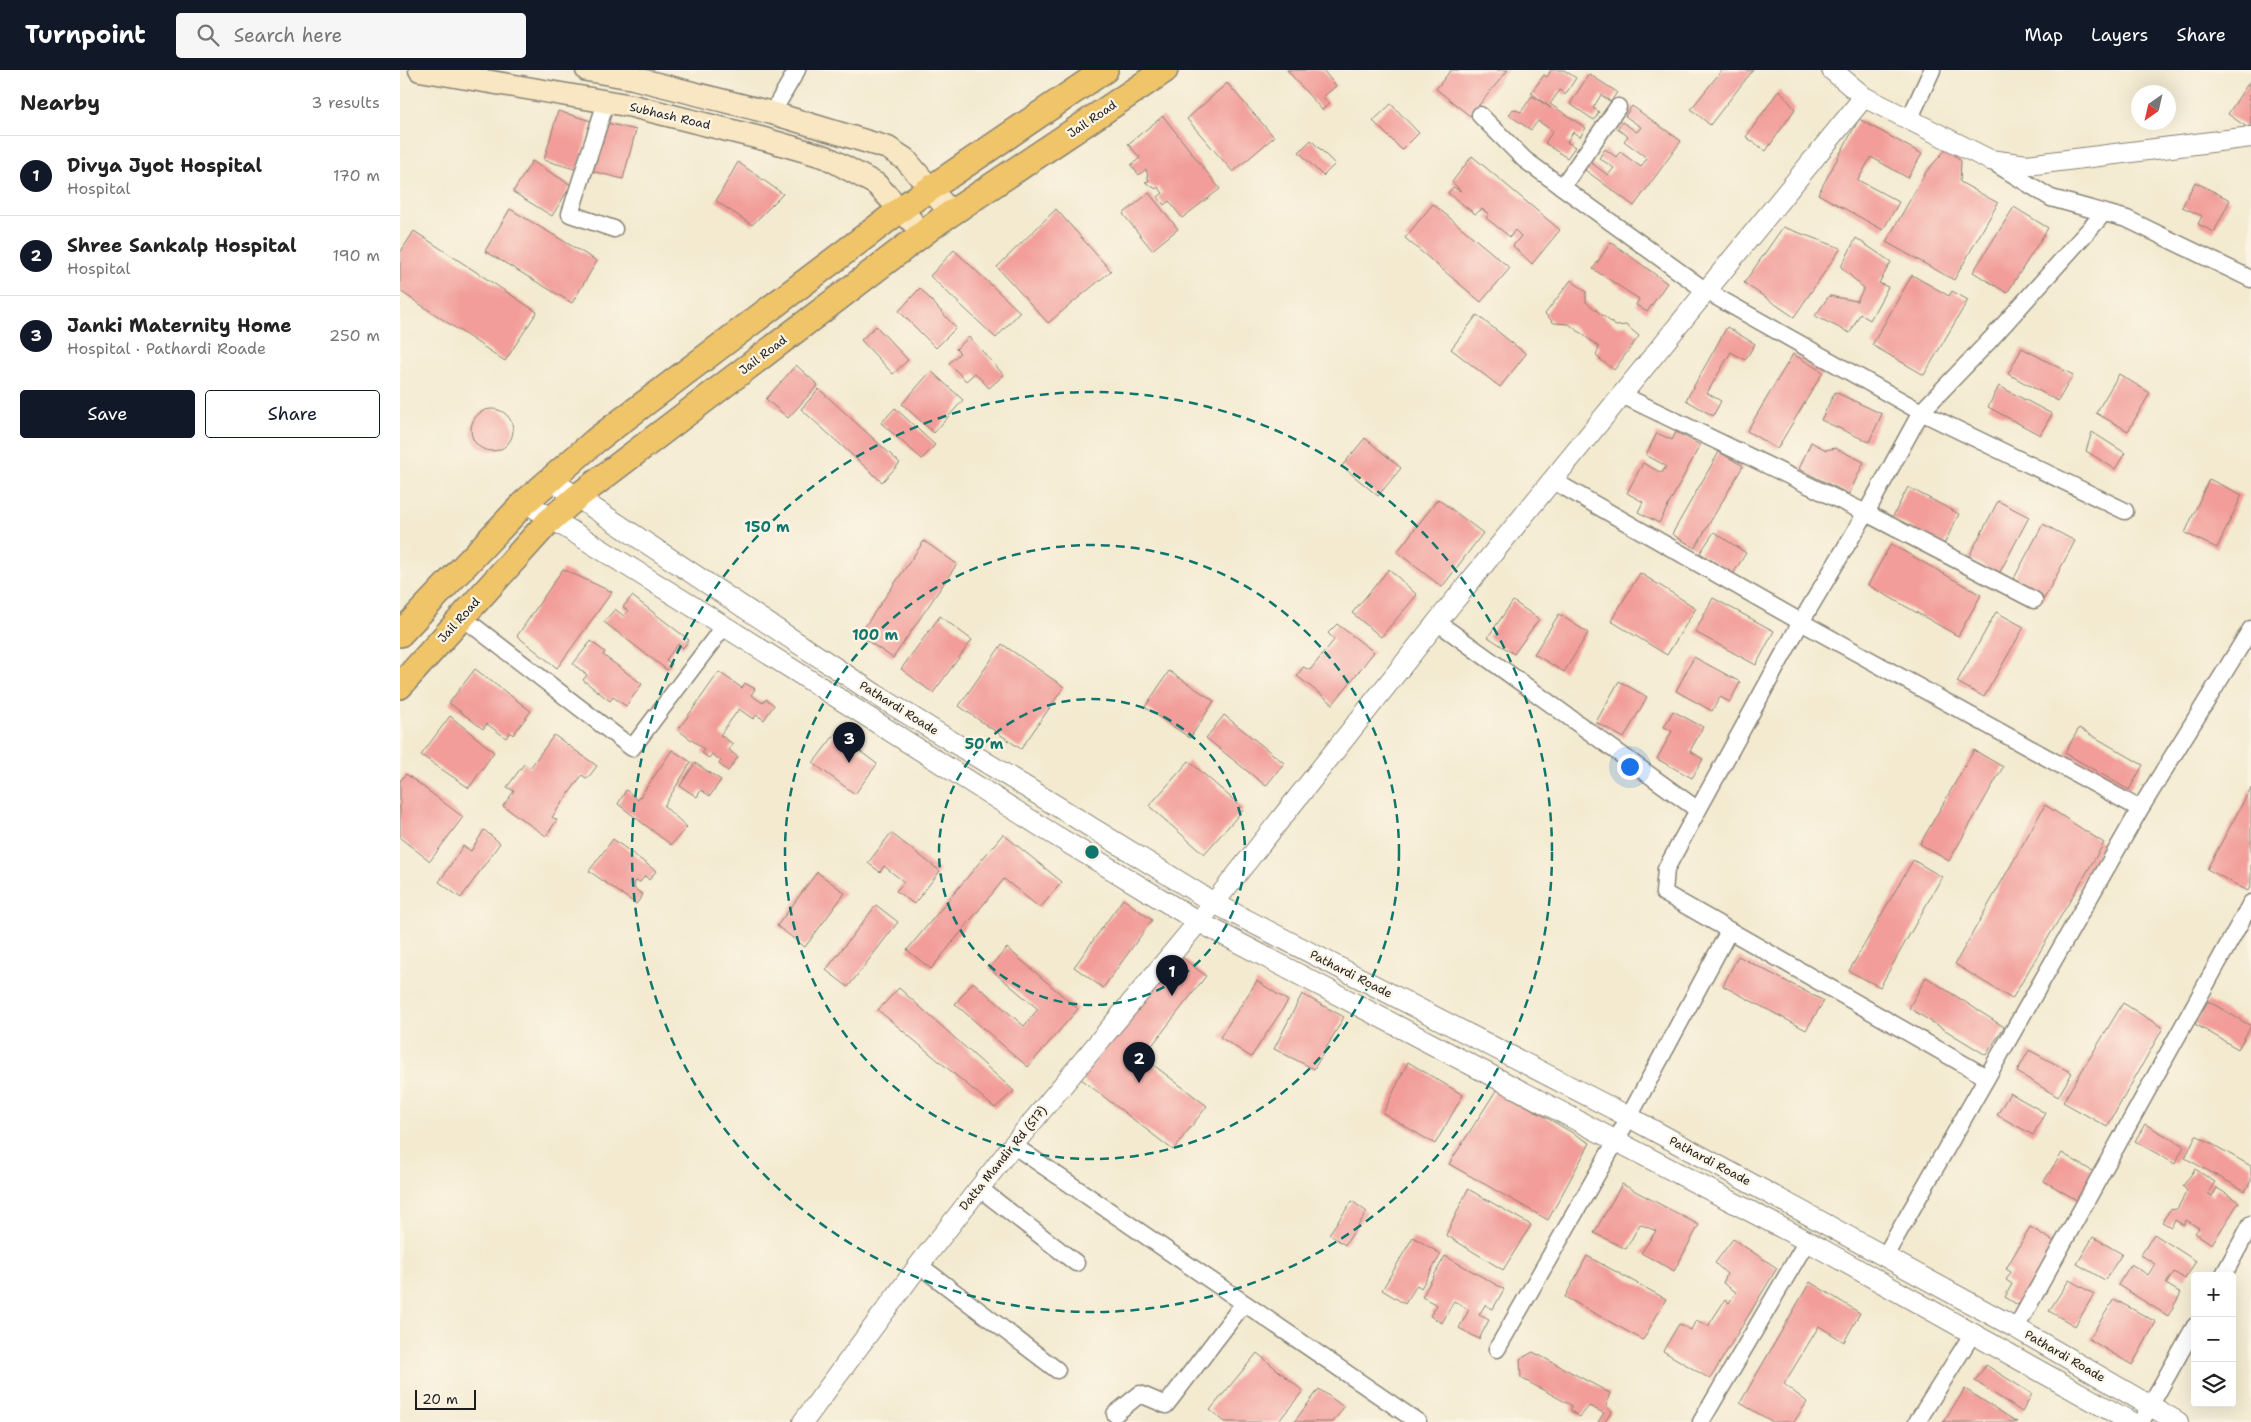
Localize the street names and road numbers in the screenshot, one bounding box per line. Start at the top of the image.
street label: Jail Road [1064,97,1120,141]
street label: Subhash Road [628,99,712,133]
street label: Jail Road [736,332,790,378]
street label: Jail Road [434,594,484,646]
street label: Pathardi Roade [856,677,942,739]
street label: Pathardi Roade [1307,946,1395,1002]
street label: Datta Mandir Rd (S17) [956,1102,1050,1214]
street label: Pathardi Roade [1666,1133,1754,1189]
street label: Pathardi Roade [2022,1326,2108,1386]

